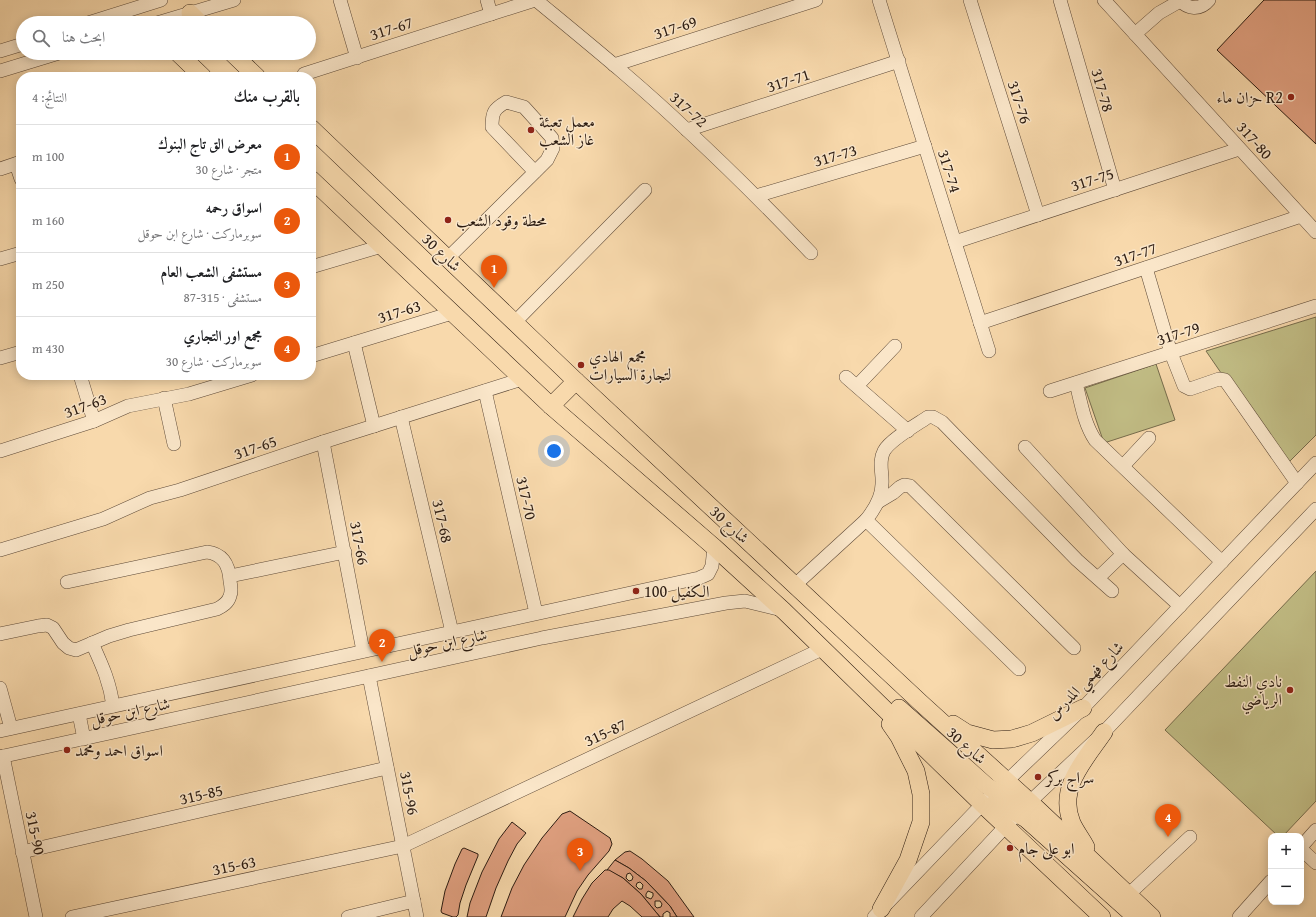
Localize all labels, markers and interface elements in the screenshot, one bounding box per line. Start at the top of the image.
street label: 317-69 [650,9,700,45]
street label: 317-67 [366,10,416,46]
search box [16,16,316,60]
text: ابحث هنا [62,26,105,47]
icon: search [30,27,52,49]
street label: 317-71 [763,62,813,98]
street label: 317-78 [1085,66,1121,115]
street label: 317-76 [1002,77,1038,127]
text: بالقرب منك [233,83,300,108]
street label: 317-72 [665,85,713,133]
place label: حزان ماء R2 [1216,85,1283,109]
text: النتائج: 4 [32,88,67,107]
marker: حزان ماء R2 [1286,92,1296,102]
place label: معمل تعبئة غاز الشعب [539,109,595,151]
street label: 317-80 [1231,116,1279,165]
marker: معمل تعبئة غاز الشعب [526,125,536,135]
text: معرض الق تاج البنوك [158,133,262,154]
street label: 317-73 [811,137,859,173]
street label: 317-74 [932,146,968,196]
text: 100 m [32,147,64,166]
text: 1 [284,147,290,166]
text: متجر · شارع 30 [196,160,262,179]
street label: 317-75 [1067,161,1117,197]
text: اسواق رحمه [206,197,262,218]
place label: محطة وقود الشعب [456,208,547,232]
text: 160 m [32,211,64,230]
text: 2 [284,211,290,230]
marker: محطة وقود الشعب [443,215,453,225]
text: سوبرماركت · شارع ابن حوقل [138,224,262,243]
street label: شارع 30 [415,227,467,278]
street label: 317-77 [1110,235,1160,273]
pin: 1 [481,255,507,288]
text: مستشفى الشعب العام [161,261,262,282]
text: 250 m [32,275,64,294]
text: 3 [284,275,290,294]
text: مستشفى · 315-87 [184,288,262,307]
street label: 317-63 [374,293,424,329]
street label: 317-79 [1153,315,1203,351]
text: مجمع اور التجاري [183,325,262,346]
text: 430 m [32,339,64,358]
text: 4 [284,339,290,358]
place label: مجمع الهادي لتجارة السيارات [589,344,671,386]
text: سوبرماركت · شارع 30 [166,352,262,371]
marker: مجمع الهادي لتجارة السيارات [576,360,586,370]
street label: 317-63 [60,386,110,424]
street label: 317-65 [230,428,280,466]
your location [544,441,564,461]
street label: 317-70 [510,474,544,522]
street label: 317-68 [426,497,460,545]
street label: شارع 30 [703,499,755,550]
street label: 317-66 [344,519,376,567]
place label: الكفيل 100 [644,579,710,603]
marker: الكفيل 100 [631,586,641,596]
street label: شارع ابن حوقل [405,622,490,664]
pin: 2 [369,629,395,662]
street label: شارع فهمي المدرس [1041,635,1132,728]
place label: نادي النفط الرياضي [1224,669,1282,715]
marker: نادي النفط الرياضي [1285,685,1295,695]
street label: شارع ابن حوقل [88,691,173,733]
street label: 315-87 [580,712,630,752]
street label: شارع 30 [940,720,992,771]
place label: اسواق احمد ومحمد [75,738,163,762]
marker: اسواق احمد ومحمد [62,745,72,755]
place label: سراج بركر [1044,765,1094,792]
street label: 315-96 [394,769,426,817]
marker: سراج بركر [1033,772,1043,782]
street label: 315-85 [177,777,225,811]
pin: 4 [1155,804,1181,837]
street label: 315-90 [20,809,52,857]
map controls [1268,833,1304,905]
button: + [1268,833,1304,869]
place label: ابو علی جام [1018,836,1075,863]
pin: 3 [567,838,593,871]
marker: ابو علی جام [1005,843,1015,853]
street label: 315-63 [210,849,258,881]
button: − [1268,869,1304,905]

